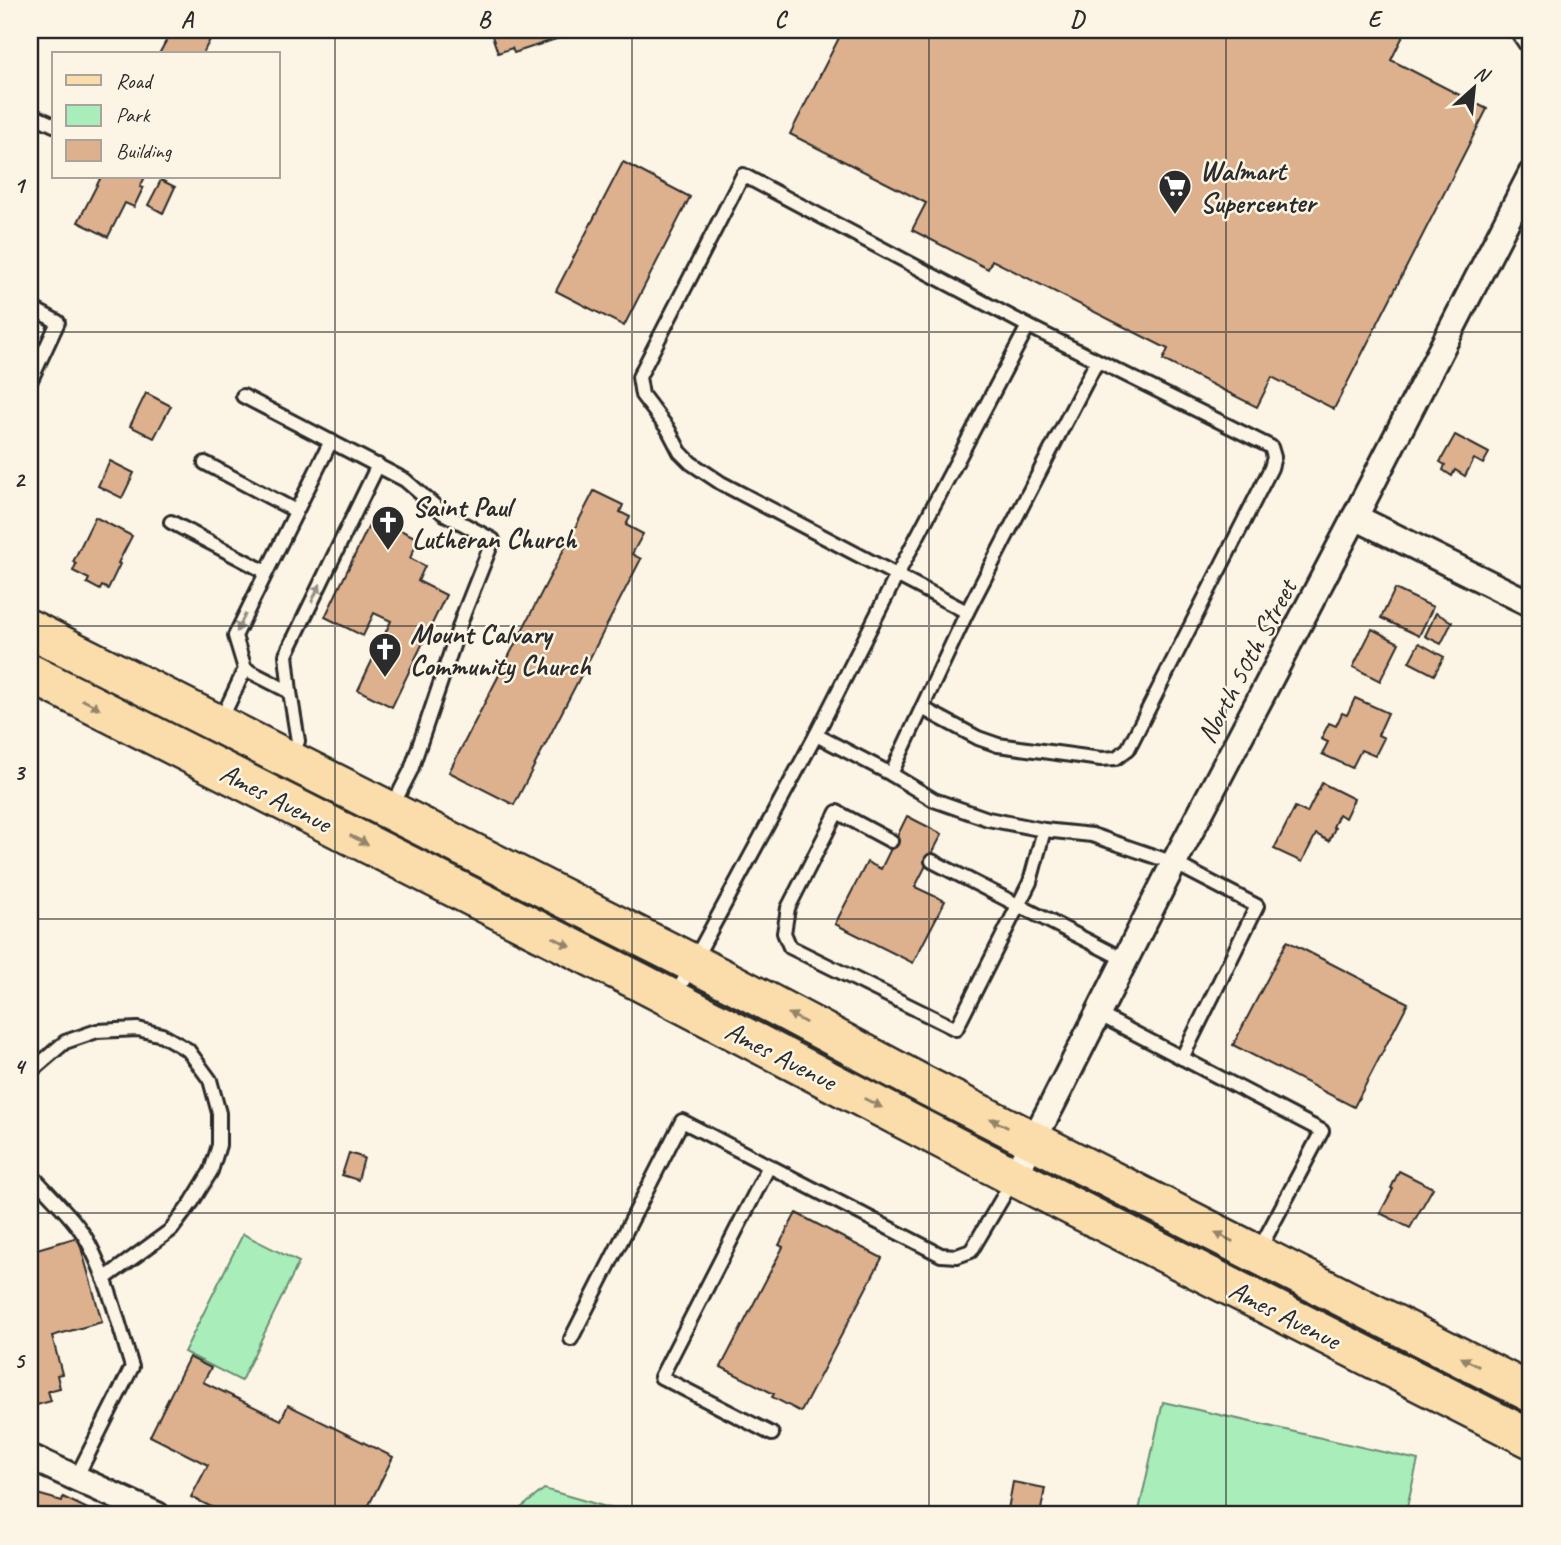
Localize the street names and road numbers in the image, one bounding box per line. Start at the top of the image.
street label: North 50th Street [1189,571,1305,749]
street label: Ames Avenue [215,755,339,841]
street label: Ames Avenue [720,1013,844,1099]
street label: Ames Avenue [1224,1272,1348,1358]

